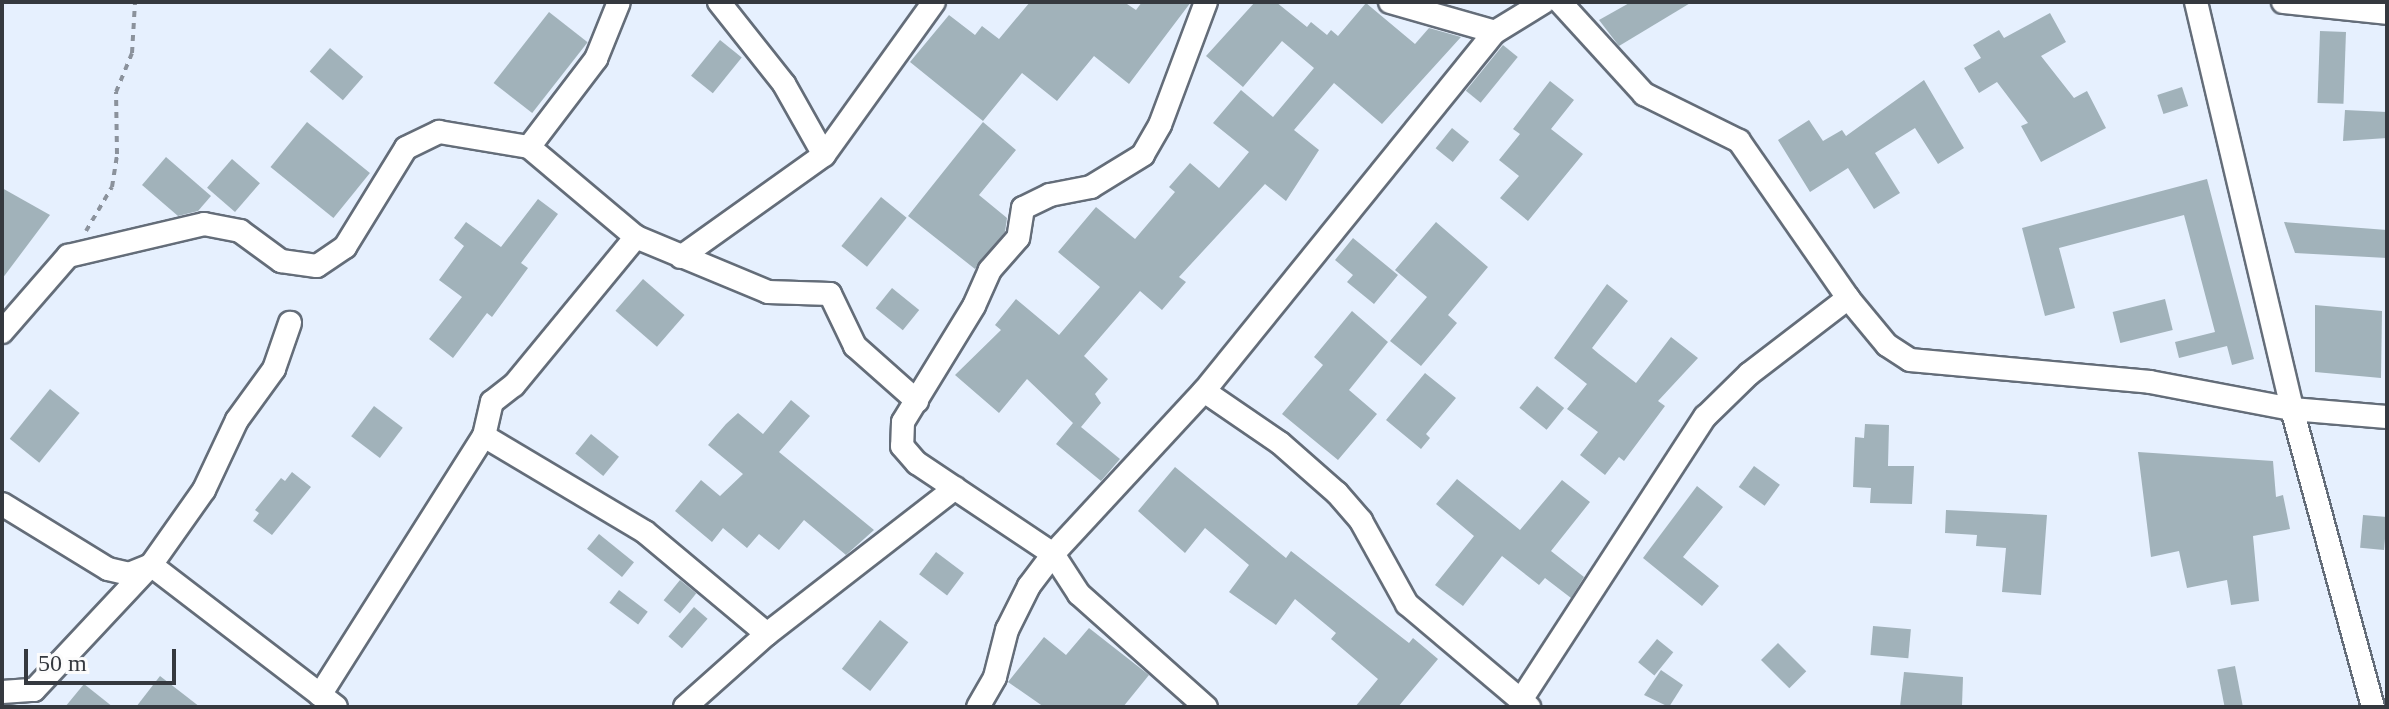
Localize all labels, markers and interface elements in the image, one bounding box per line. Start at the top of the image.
scale bar [28,633,180,683]
text: 50 m [38,650,87,676]

